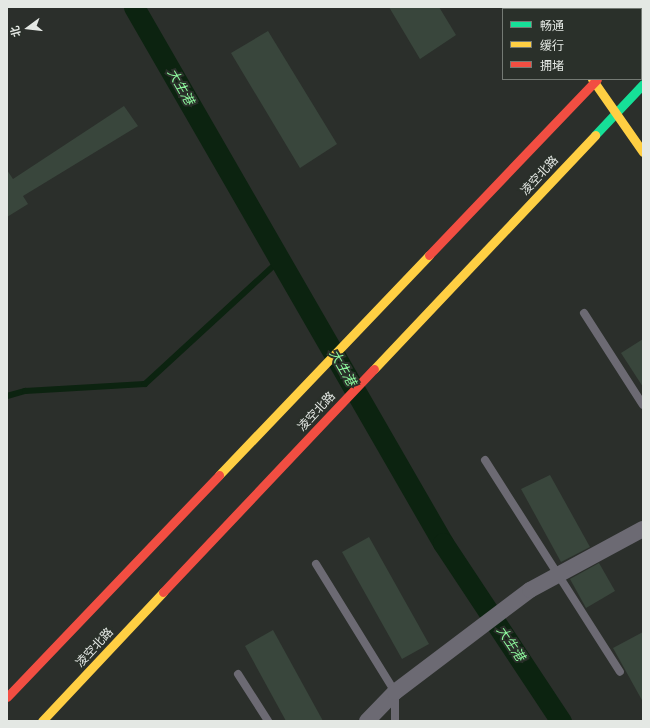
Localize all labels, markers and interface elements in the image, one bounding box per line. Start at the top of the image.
north arrow [8,8,48,48]
legend [502,8,642,80]
text: 畅通 [540,19,564,33]
text: 北 [8,24,24,38]
text: 缓行 [540,39,564,53]
text: 拥堵 [540,59,564,73]
water label: 大生港 [163,66,197,108]
street label: 凌空北路 [518,154,562,198]
water label: 大生港 [325,347,359,389]
street label: 凌空北路 [295,390,339,434]
water label: 大生港 [493,623,527,665]
street label: 凌空北路 [73,626,117,670]

